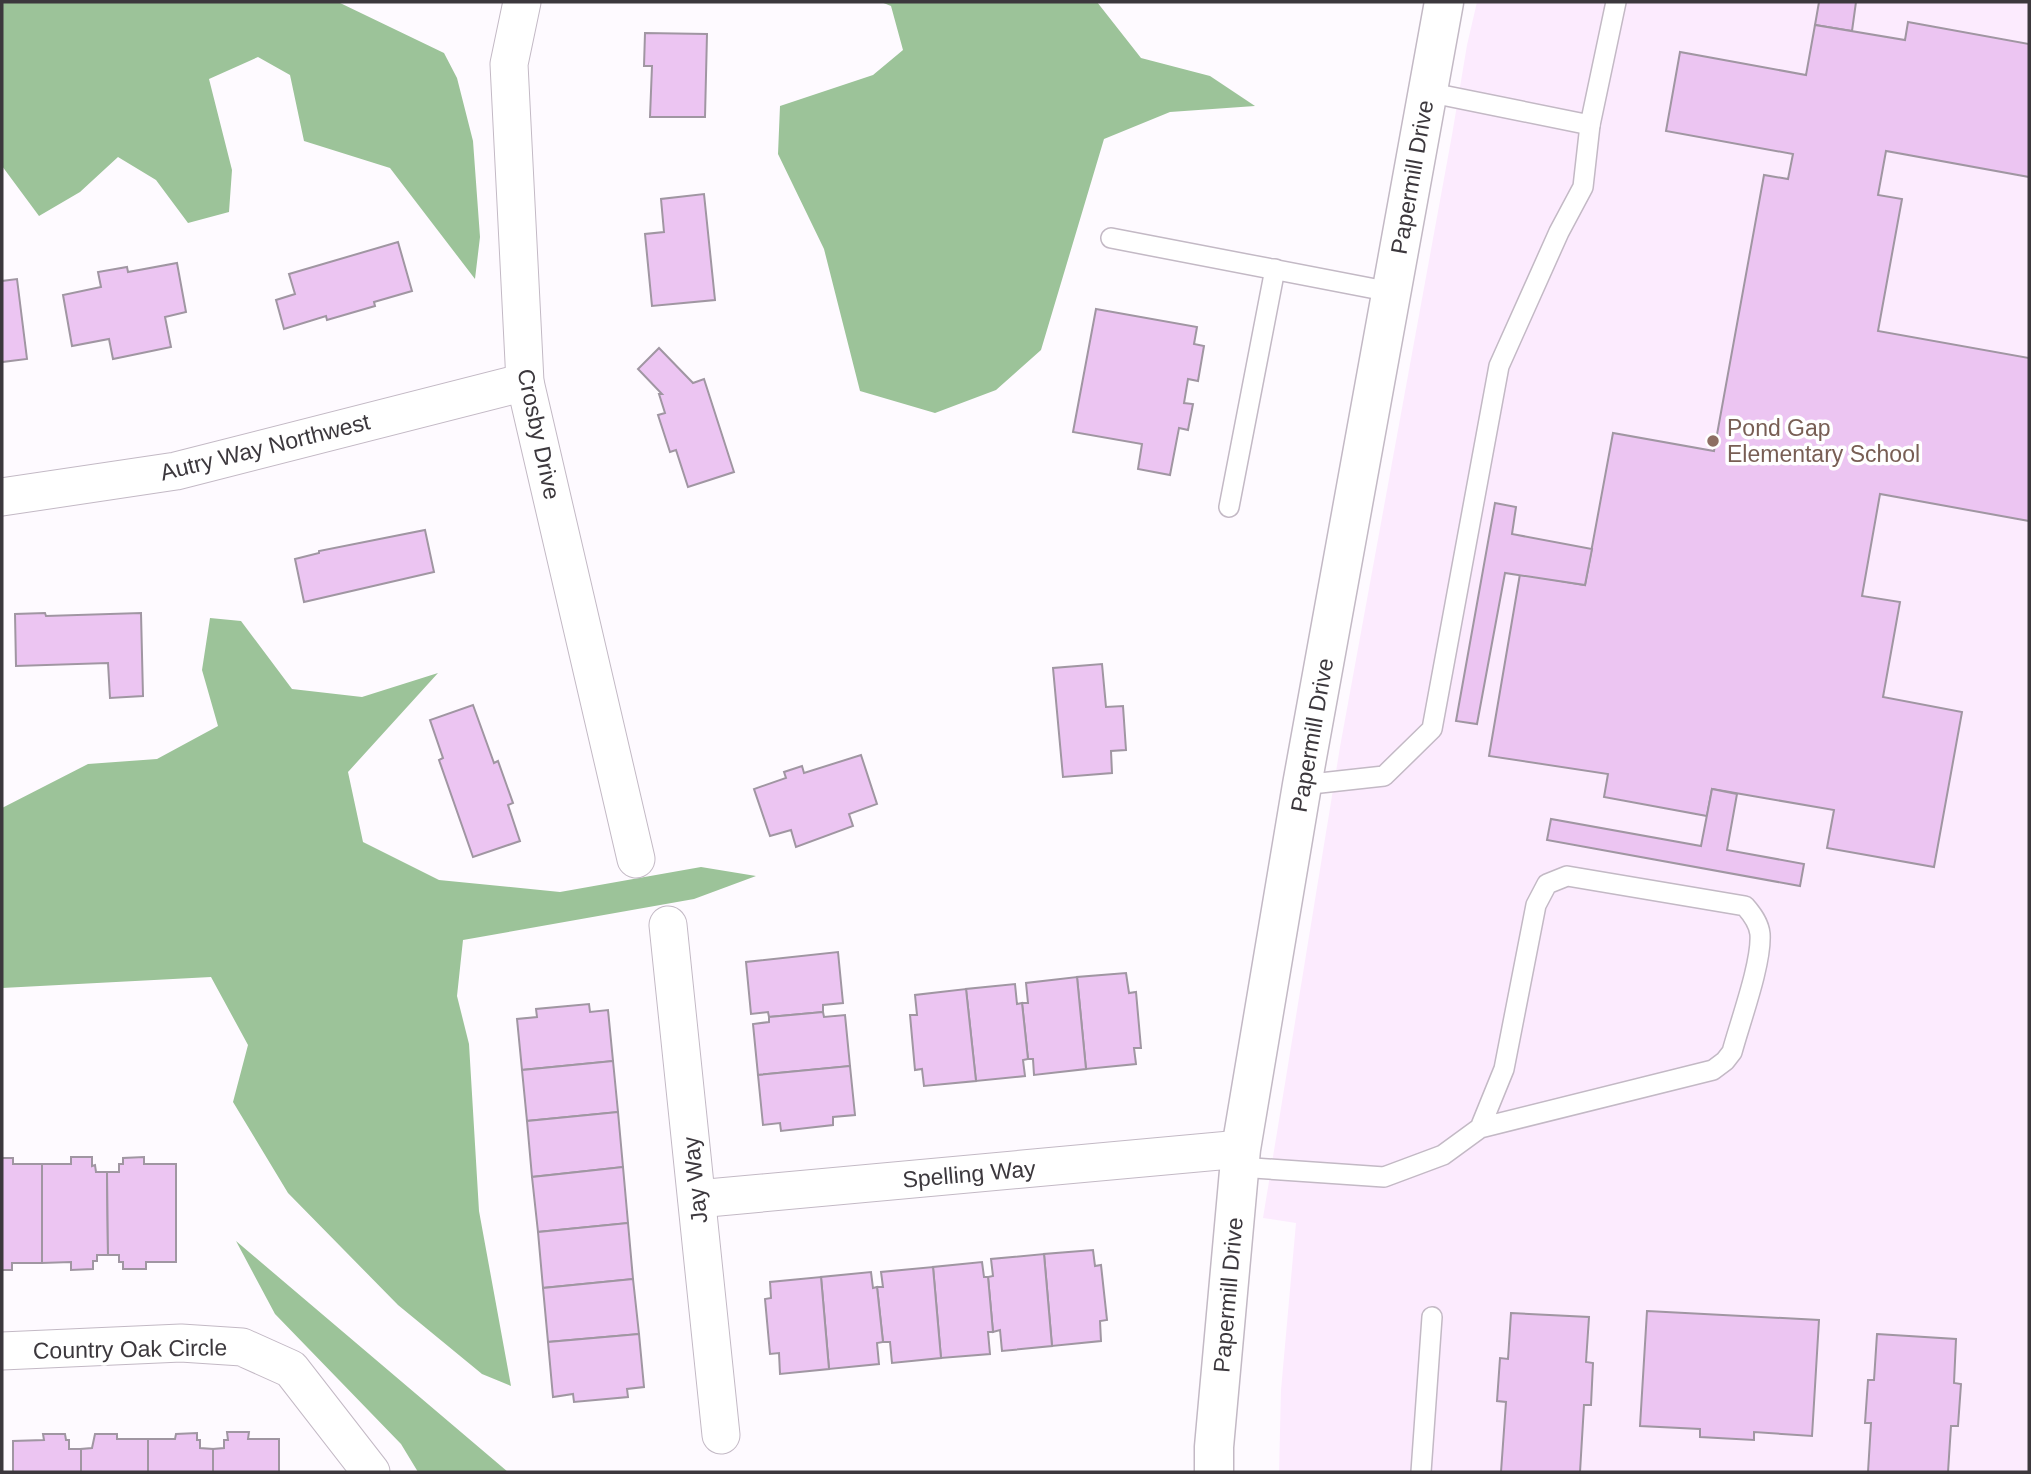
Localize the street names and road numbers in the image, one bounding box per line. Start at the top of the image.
street label: Papermill Drive [1386,98,1438,256]
street label: Crosby Drive [512,366,566,502]
street label: Autry Way Northwest [157,408,373,486]
street label: Papermill Drive [1286,656,1338,814]
street label: Jay Way [677,1135,712,1225]
street label: Spelling Way [901,1155,1037,1193]
street label: Papermill Drive [1208,1216,1248,1374]
street label: Country Oak Circle [33,1334,227,1364]

